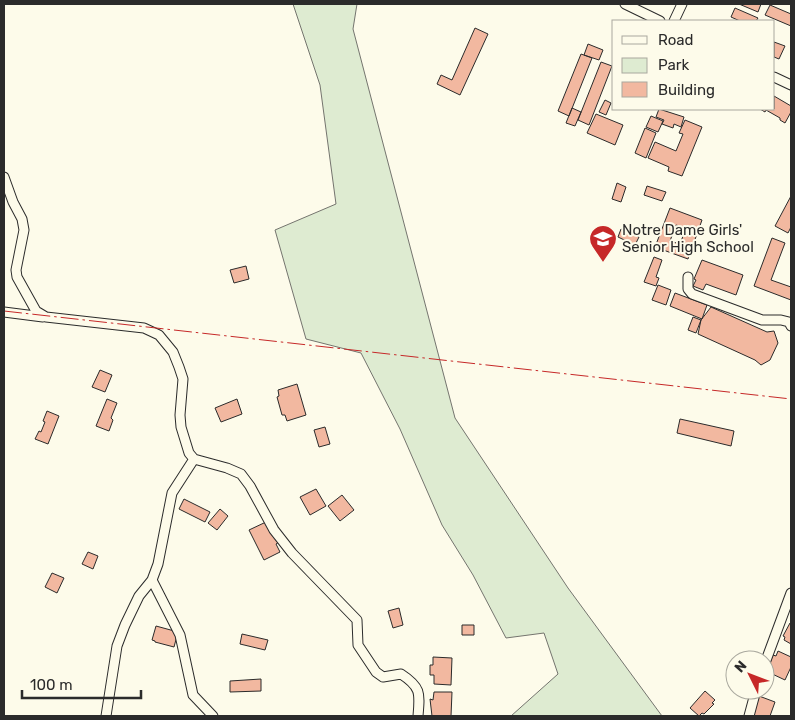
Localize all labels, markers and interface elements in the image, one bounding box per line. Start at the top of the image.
legend [612,20,775,110]
text: Road [658,31,694,49]
text: Park [658,56,689,74]
text: Building [658,81,715,99]
place label: Notre Dame Girls' Senior High School [622,221,754,256]
school or university icon: Notre Dame Girls' Senior High School [588,224,618,263]
north arrow [725,650,775,700]
text: N [731,657,750,676]
scale bar [22,668,141,700]
text: 100 m [30,676,72,694]

